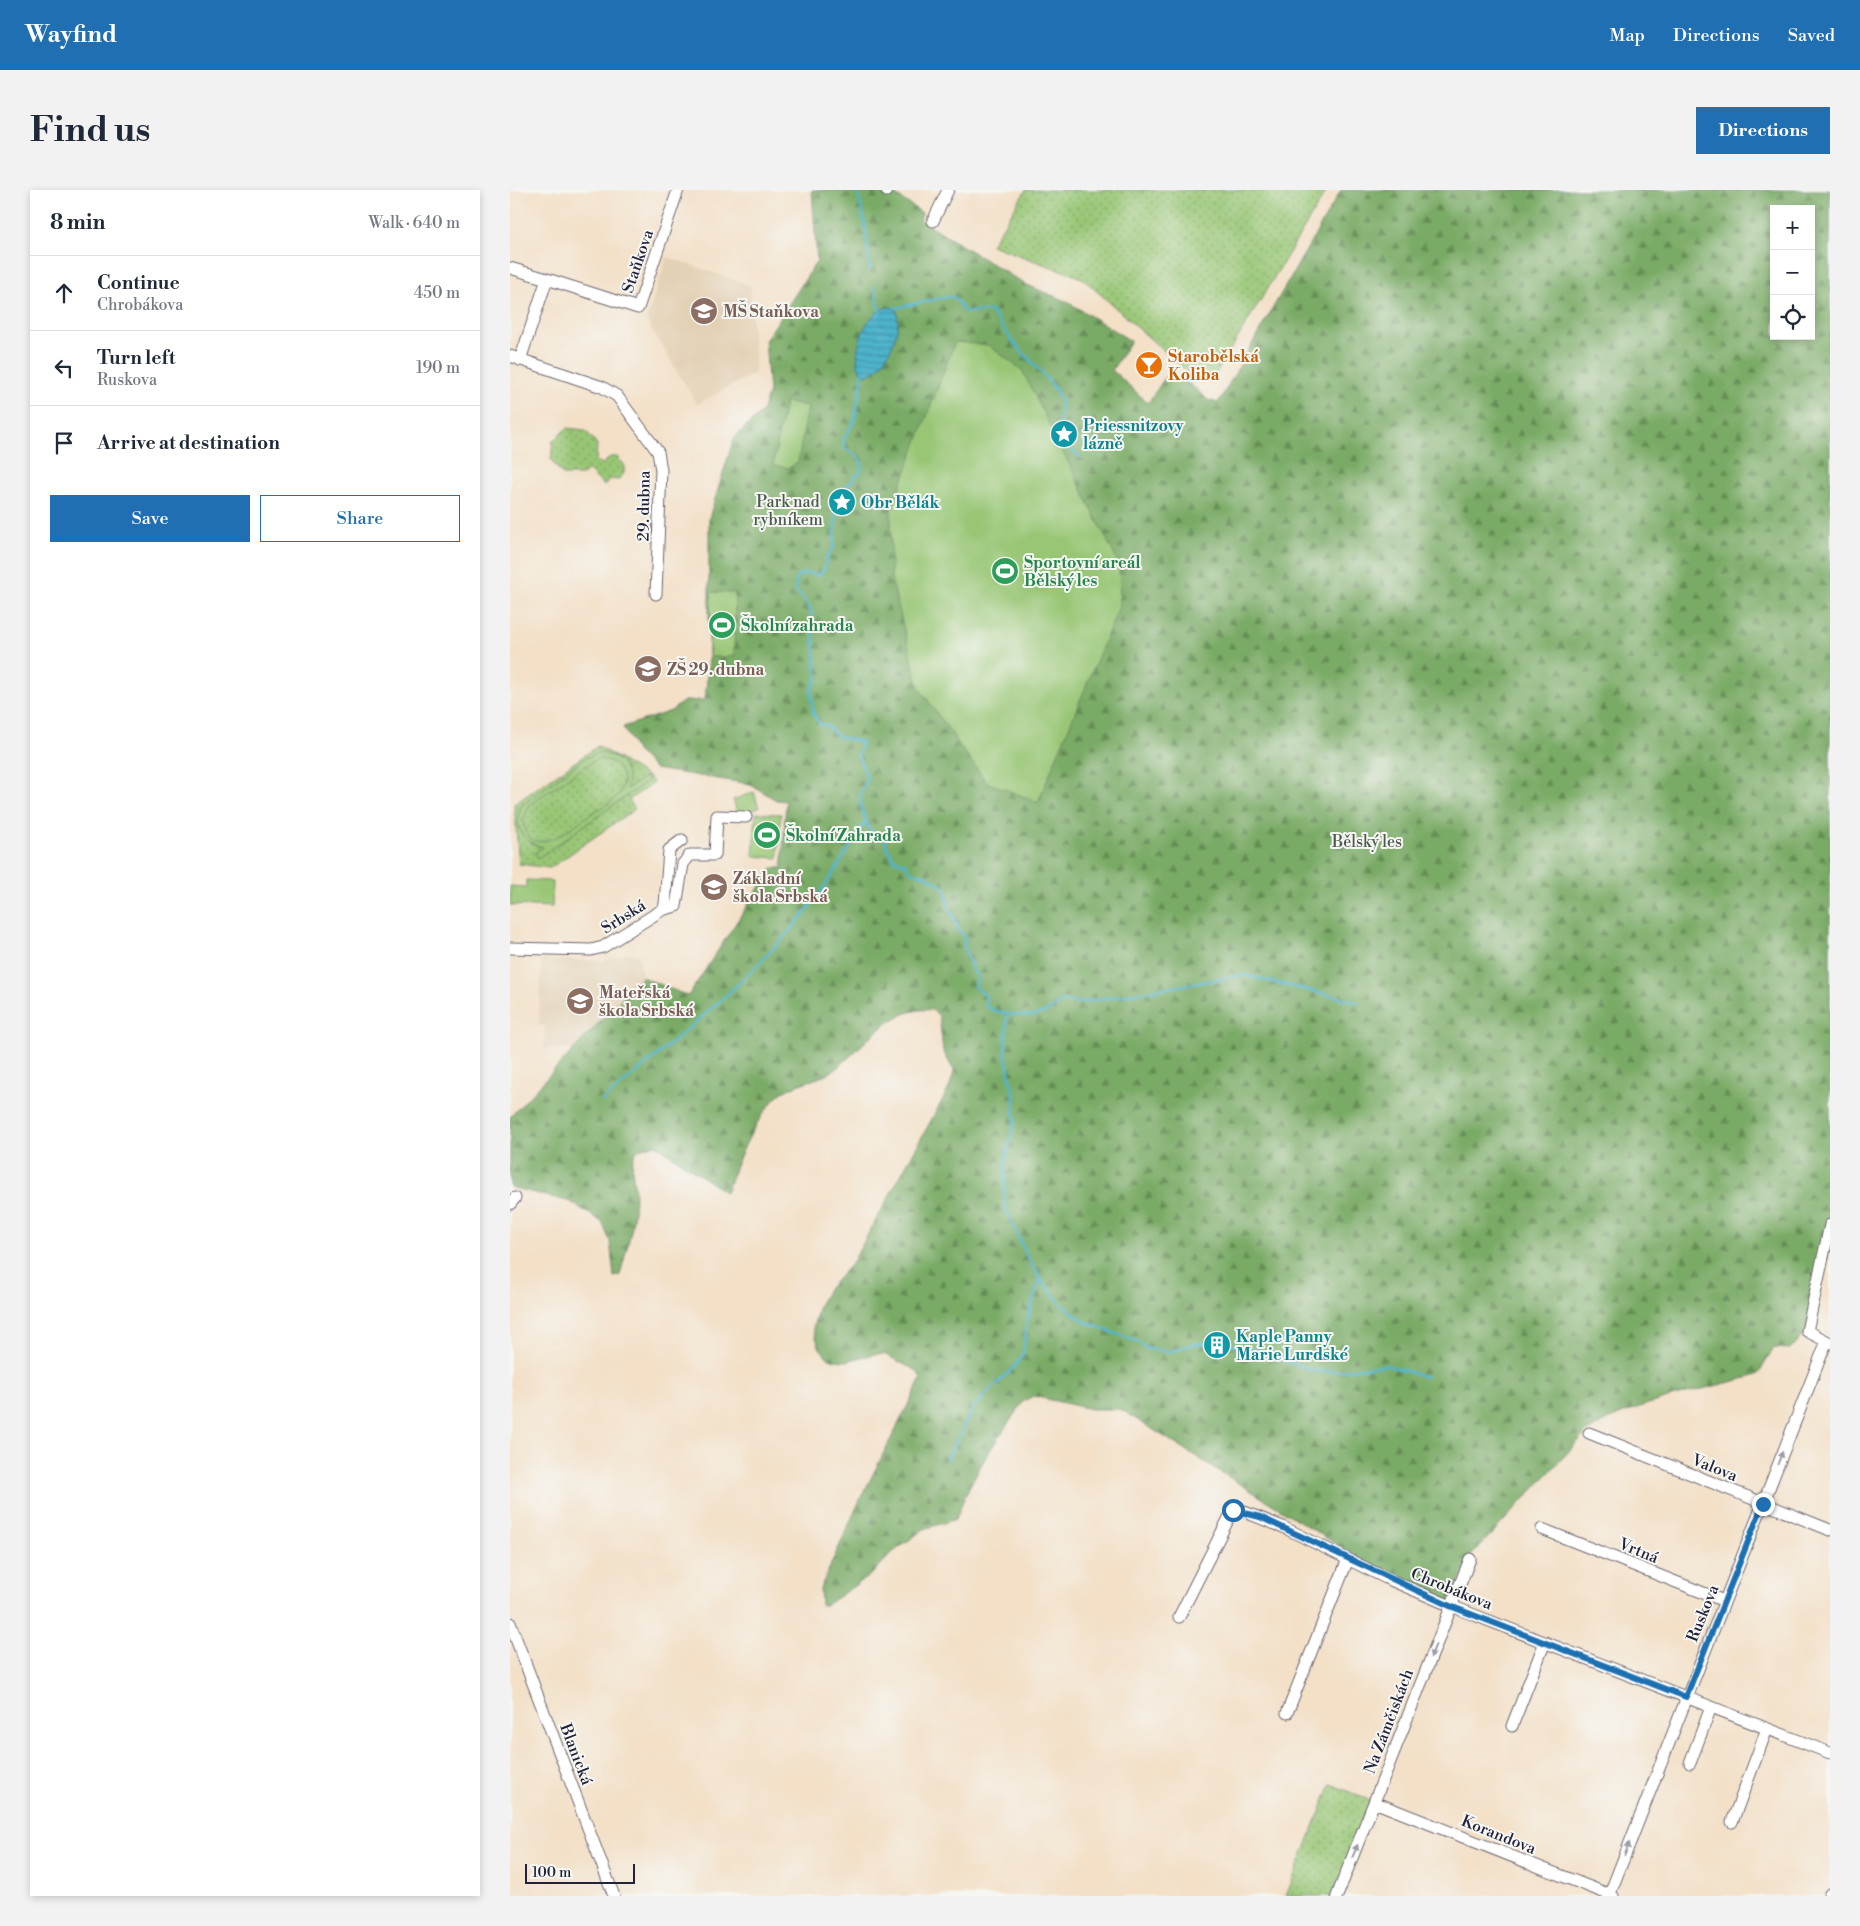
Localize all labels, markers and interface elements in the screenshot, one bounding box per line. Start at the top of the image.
text: Wayfind [25,20,117,50]
text: Map [1609,24,1645,47]
text: Directions [1673,24,1760,47]
text: Saved [1788,24,1835,47]
button: Directions [1696,107,1830,154]
text: Find us [30,109,150,152]
map controls [1770,205,1815,340]
button: + [1770,205,1815,250]
text: 8 min [50,210,105,236]
text: Walk · 640 m [369,213,460,233]
street label: Staňkova [618,226,658,296]
button: − [1770,250,1815,295]
text: Continue [97,271,180,295]
icon: ahead [50,279,78,307]
text: 450 m [414,283,460,303]
text: Chrobákova [97,295,183,315]
button: locate [1770,295,1815,340]
school or university icon: MŠ Staňkova [689,296,719,326]
place label: MŠ Staňkova [723,300,819,322]
text: Turn left [97,346,176,370]
place label: Starobělská Koliba [1168,347,1259,385]
bar icon: Starobělská Koliba [1134,350,1164,380]
icon: left [50,354,78,382]
text: 190 m [416,358,460,378]
text: Ruskova [97,370,157,390]
place label: Priessnitzovy lázně [1083,416,1184,454]
place icon: Priessnitzovy lázně [1049,419,1079,449]
icon: arrive [50,429,78,457]
text: Arrive at destination [97,431,280,455]
street label: 29. dubna [633,470,655,542]
place icon: Obr Bělák [827,487,857,517]
park label: Park nad rybníkem [753,492,823,530]
place label: Obr Bělák [861,493,940,513]
button: Save [50,495,250,542]
button: Share [260,495,460,542]
place label: Sportovní areál Bělský les [1024,553,1141,591]
sports icon: Sportovní areál Bělský les [990,556,1020,586]
sports icon: Školní zahrada [707,610,737,640]
place label: Školní zahrada [741,614,854,636]
school or university icon: ZŠ 29. dubna [633,654,663,684]
place label: ZŠ 29. dubna [667,658,764,680]
sports icon: Školní Zahrada [752,820,782,850]
place label: Školní Zahrada [786,824,901,846]
park label: Bělský les [1331,832,1402,852]
place label: Základní škola Srbská [733,869,828,907]
school or university icon: Základní škola Srbská [699,872,729,902]
street label: Srbská [597,895,650,938]
place label: Mateřská škola Srbská [599,983,694,1021]
school or university icon: Mateřská škola Srbská [565,986,595,1016]
place label: Kaple Panny Marie Lurdské [1236,1327,1349,1365]
building icon: Kaple Panny Marie Lurdské [1202,1330,1232,1360]
street label: Valova [1688,1449,1741,1486]
one-way arrow [1777,1451,1785,1466]
route end [1752,1493,1775,1516]
route start [1222,1499,1245,1522]
street label: Vrtná [1615,1534,1662,1568]
street label: Chrobákova [1408,1563,1496,1615]
street label: Ruskova [1682,1581,1724,1645]
one-way arrow [1429,1644,1437,1659]
street label: Na Zámčiskách [1360,1666,1418,1776]
street label: Blanická [555,1720,597,1789]
street label: Korandova [1458,1811,1540,1859]
one-way arrow [1623,1841,1631,1856]
one-way arrow [1351,1844,1359,1858]
scale bar [525,1861,635,1884]
text: 100 m [532,1864,571,1882]

